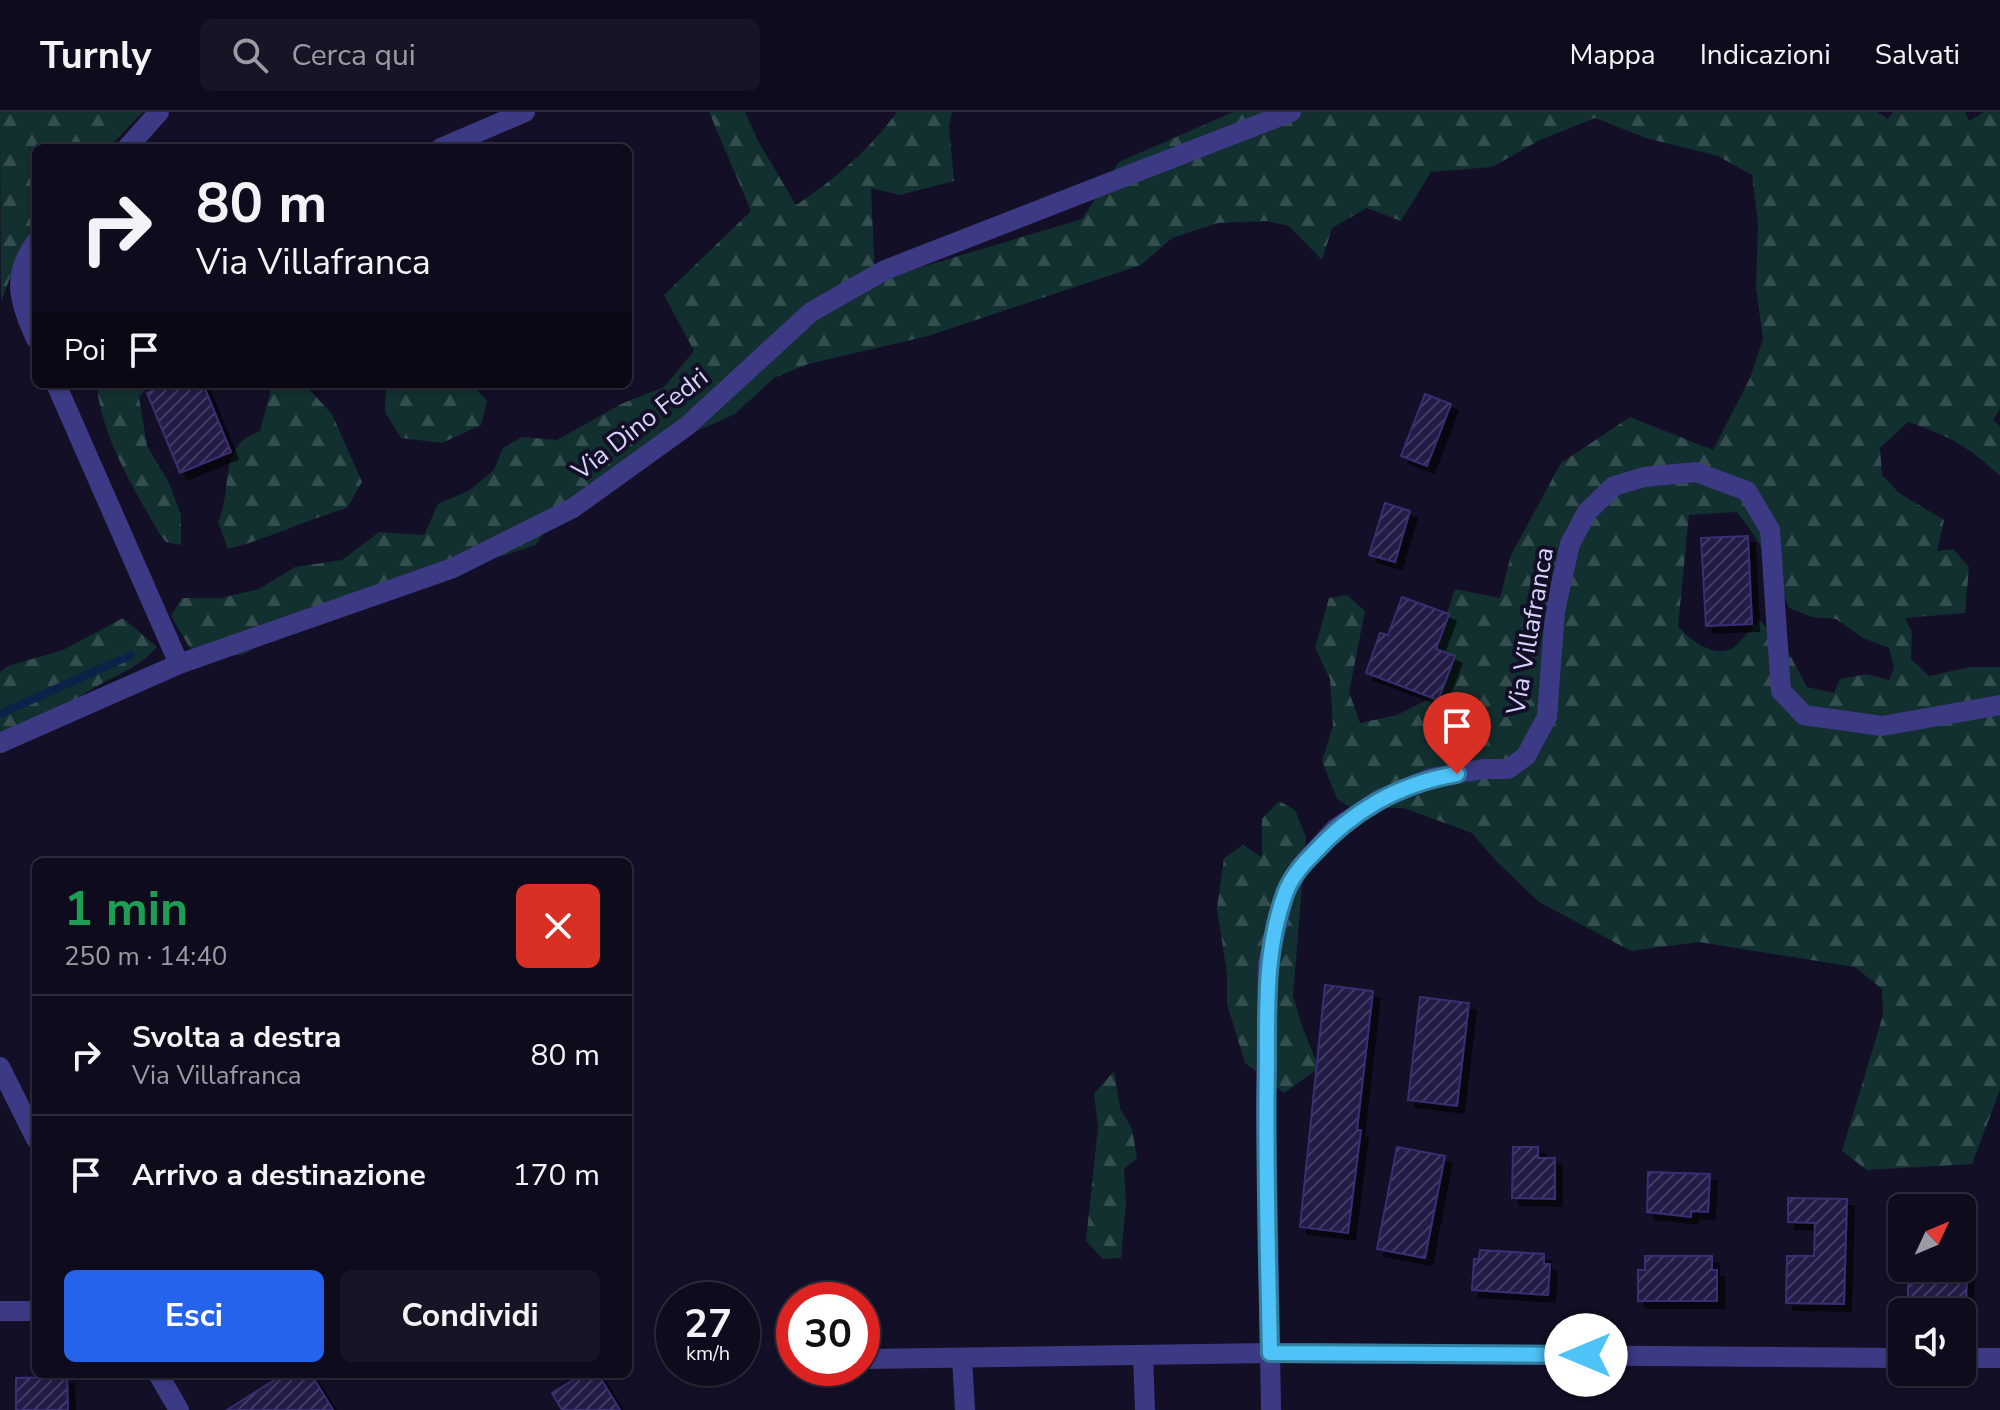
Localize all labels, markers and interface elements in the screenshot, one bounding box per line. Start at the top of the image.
search box [200,19,760,91]
text: Turnly [40,30,152,81]
icon: search [228,33,272,77]
text: Cerca qui [292,35,416,76]
text: Mappa [1569,36,1656,74]
text: Indicazioni [1700,36,1831,74]
text: Salvati [1875,36,1960,74]
text: 80 m [196,165,327,242]
icon: right [64,176,168,280]
text: Via Villafranca [196,238,431,287]
icon: arrive [122,328,166,372]
text: Poi [64,330,106,371]
street label: Via Dino Fedri [564,360,715,489]
street label: Via Villafranca [1498,544,1562,719]
pin [1423,692,1491,774]
icon: arrive [1435,704,1479,748]
text: 1 min [64,876,188,942]
button: close [516,884,600,968]
text: 250 m · 14:40 [64,939,227,974]
text: Svolta a destra [132,1017,342,1058]
icon: right [64,1033,108,1077]
text: 80 m [531,1035,600,1076]
text: Via Villafranca [132,1058,302,1093]
icon: arrive [64,1153,108,1197]
text: Arrivo a destinazione [132,1155,426,1196]
text: 170 m [513,1155,600,1196]
north arrow [1888,1194,1976,1282]
map controls [1888,1194,1976,1386]
button: Esci [64,1270,324,1362]
button: Condividi [340,1270,600,1362]
speed limit sign: 30 [776,1282,880,1386]
text: 27 [684,1297,732,1351]
button: sound [1888,1298,1976,1386]
position arrow [1544,1313,1628,1397]
text: km/h [686,1340,730,1367]

